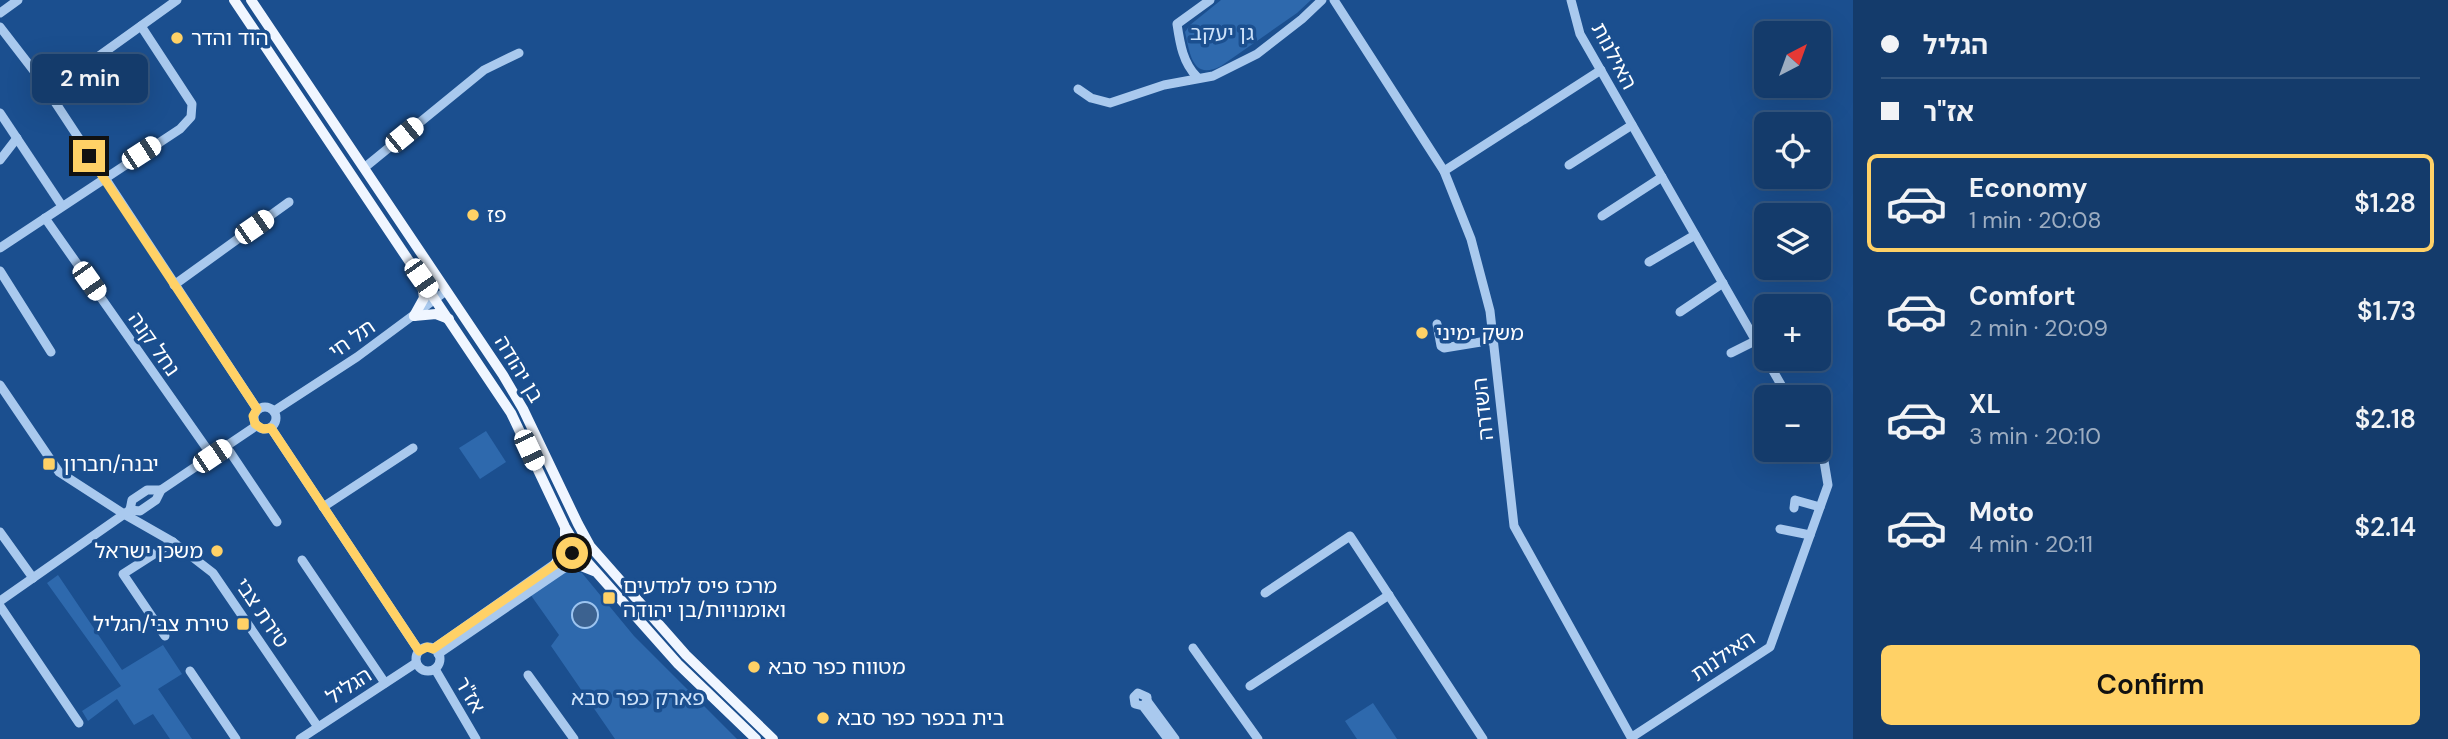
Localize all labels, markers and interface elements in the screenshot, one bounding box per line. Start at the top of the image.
street label: האילנות [1585,18,1643,94]
park label: גן יעקב [1190,19,1254,47]
north arrow [1754,21,1830,98]
map controls [1754,21,1831,462]
place label: הוד והדר [191,24,269,52]
text: הגליל [1923,28,1988,62]
marker: הוד והדר [169,30,185,46]
callout: 2 min [31,54,147,104]
text: 2 min [60,63,120,93]
text: אז"ר [1923,95,1974,129]
button: locate [1754,112,1831,189]
car [382,114,427,156]
car [118,133,165,173]
route end [73,140,105,172]
text: Economy [1969,171,2087,205]
icon: car [1885,172,1948,235]
text: $1.28 [2354,186,2416,220]
place label: פז [487,201,507,229]
button: layers [1754,203,1831,280]
text: 1 min · 20:08 [1969,205,2101,235]
car [231,206,278,248]
marker: פז [465,207,481,223]
car [401,255,442,301]
car [69,258,110,304]
text: Comfort [1969,279,2075,313]
icon: car [1885,280,1948,343]
button: + [1754,294,1831,371]
text: $1.73 [2357,294,2416,328]
street label: נחל קנה [122,306,186,382]
street label: תל חי [323,313,381,365]
text: 2 min · 20:09 [1969,313,2108,343]
place label: משק ימיני [1436,319,1524,347]
marker: משק ימיני [1414,325,1430,341]
street label: בן יהודה [488,330,550,408]
street label: השדרה [1466,376,1500,442]
button: − [1754,385,1831,462]
text: XL [1969,387,2001,421]
icon: car [1885,388,1948,451]
text: $2.18 [2355,402,2416,436]
text: 3 min · 20:10 [1969,421,2101,451]
car [511,427,548,473]
car [189,436,236,476]
place label: יבנה/חברון [63,450,159,478]
marker: יבנה/חברון [41,456,57,472]
text: Moto [1969,495,2034,529]
icon: car [1885,496,1948,559]
text: $2.14 [2354,510,2416,544]
text: 4 min · 20:11 [1969,529,2093,559]
place label: משכן ישראל [95,537,203,565]
route start [556,537,588,569]
marker: משכן ישראל [209,543,225,559]
street label: טירת צבי [228,572,296,654]
place label: מרכז פיס למדעים ואומנויות/בן יהודה [623,572,786,624]
marker: מרכז פיס למדעים ואומנויות/בן יהודה [601,590,617,606]
place label: טירת צבי/הגליל [93,610,229,638]
marker: טירת צבי/הגליל [235,616,251,632]
street label: האילנות [1685,624,1761,688]
button: Confirm [1881,645,2420,725]
place label: מטווח כפר סבא [768,653,906,681]
marker: מטווח כפר סבא [746,659,762,675]
street label: הגליל [321,661,377,711]
street label: אז"ר [449,672,491,718]
park label: פארק כפר סבא [571,684,705,712]
place label: בית בכפר כפר סבא [837,704,1004,732]
marker: בית בכפר כפר סבא [815,710,831,726]

